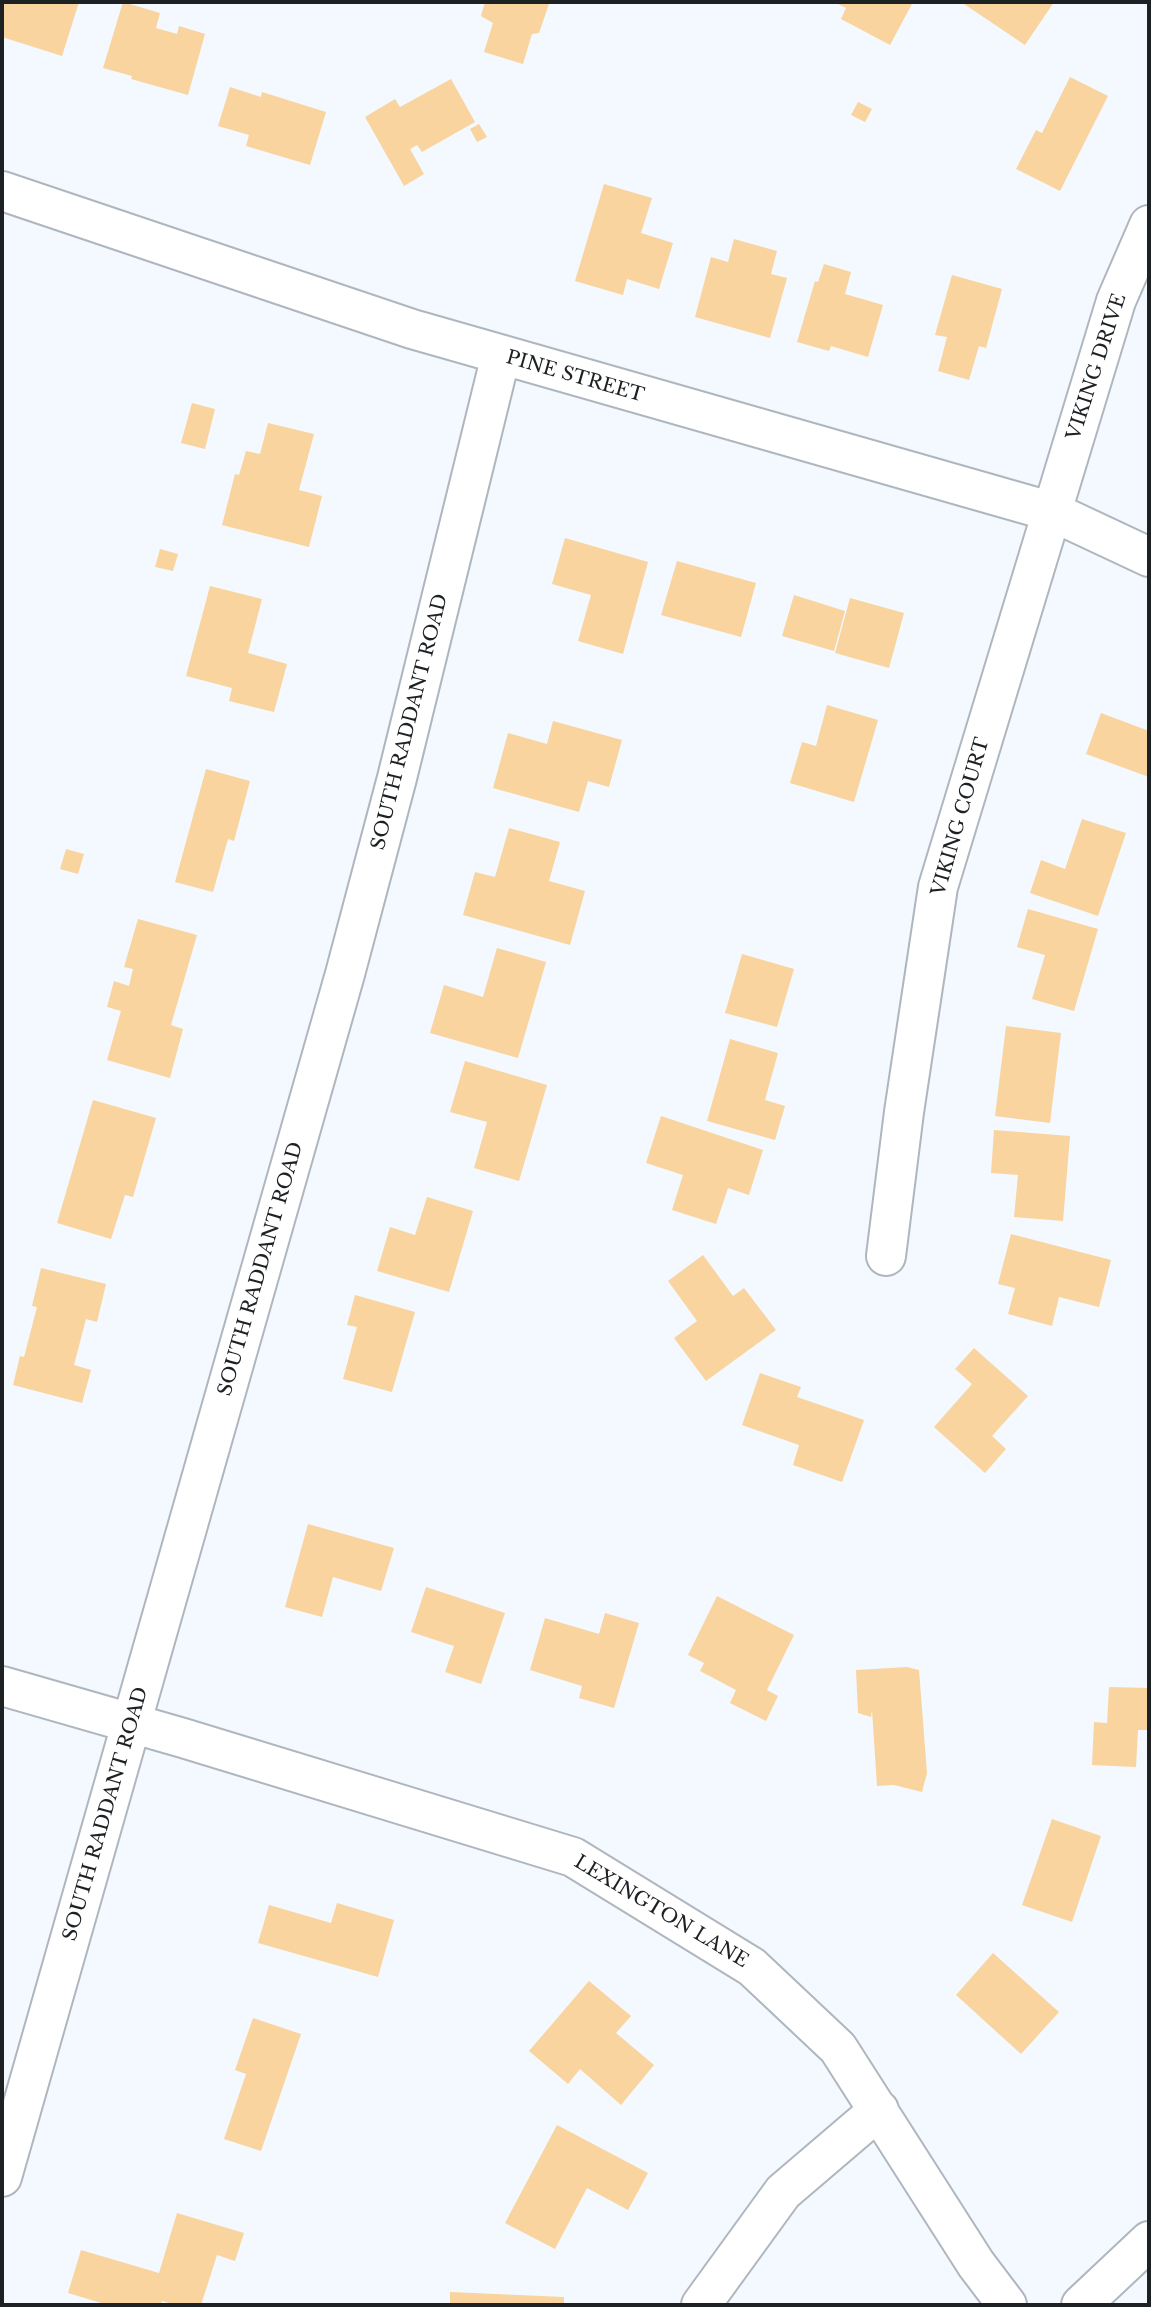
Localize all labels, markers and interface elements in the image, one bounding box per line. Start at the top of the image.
street label: VIKING DRIVE [1063,291,1131,443]
street label: PINE STREET [503,346,647,408]
street label: SOUTH RADDANT ROAD [367,592,453,852]
street label: VIKING COURT [928,735,994,899]
street label: SOUTH RADDANT ROAD [214,1139,308,1399]
street label: SOUTH RADDANT ROAD [59,1684,153,1944]
street label: LEXINGTON LANE [570,1851,752,1973]

